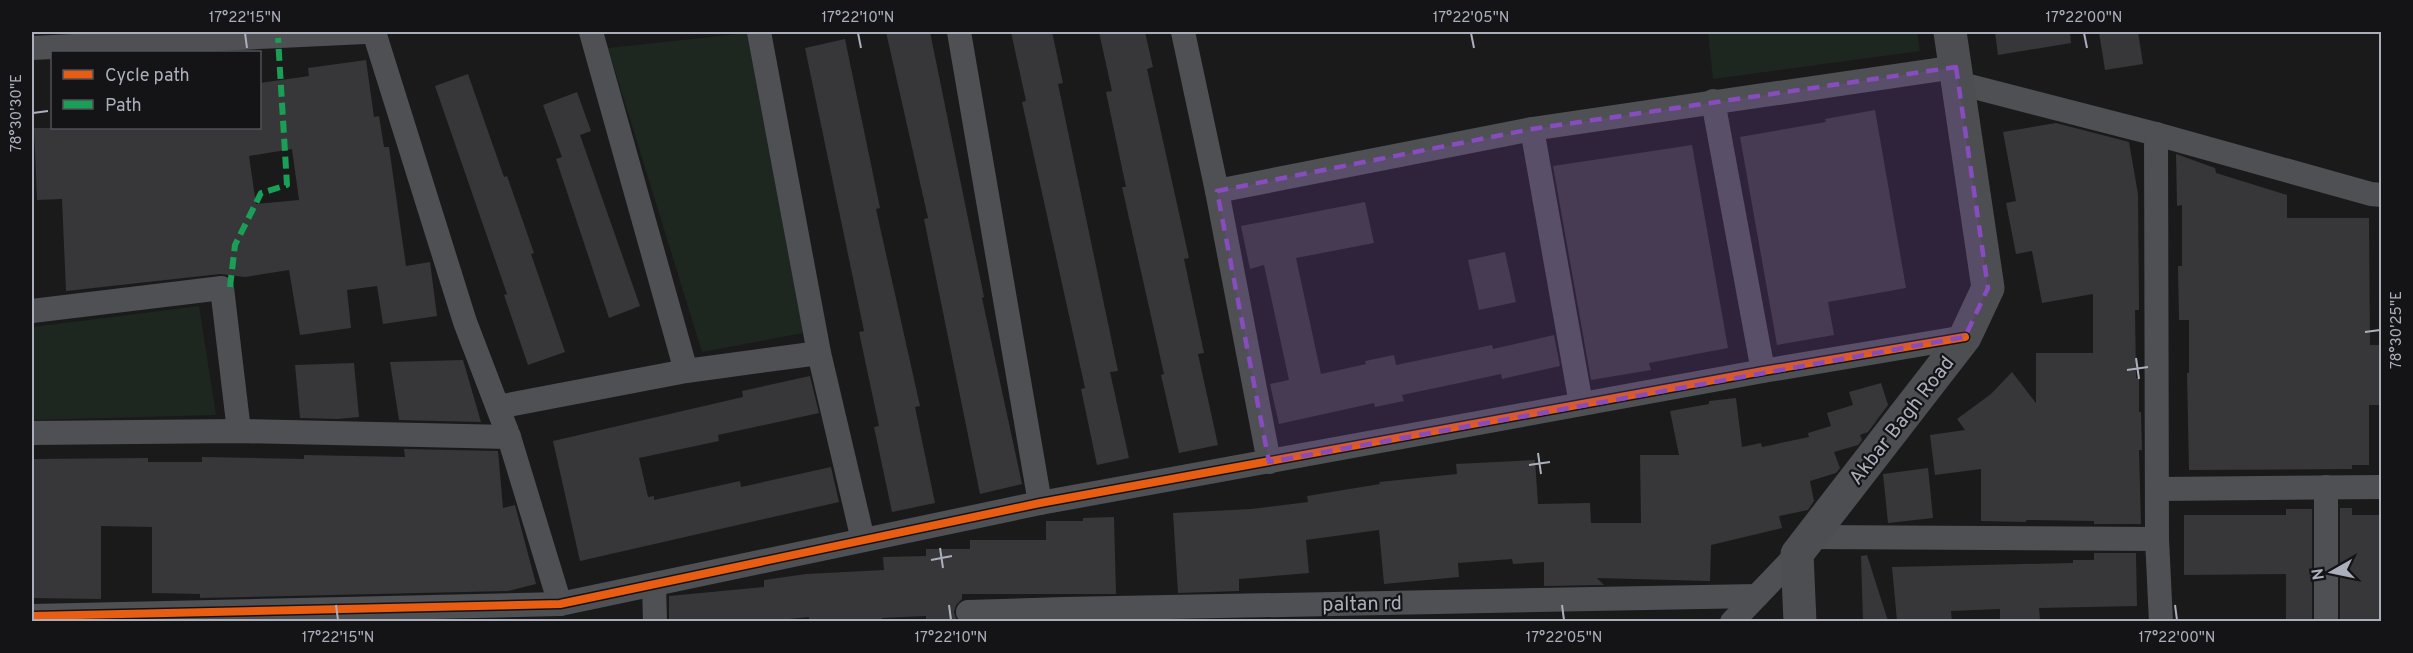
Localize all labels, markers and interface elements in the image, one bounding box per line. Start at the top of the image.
text: 17°22'15"N [209,9,281,28]
text: 17°22'10"N [822,9,894,28]
text: 17°22'05"N [1433,9,1509,28]
text: 17°22'00"N [2046,9,2122,28]
legend [51,51,261,129]
text: Cycle path [105,65,190,88]
text: 78°30'30"E [8,74,27,152]
text: Path [105,95,142,118]
text: 78°30'25"E [2388,291,2407,369]
street label: Akbar Bagh Road [1844,352,1961,491]
north arrow [2302,542,2362,602]
text: N [2308,567,2330,581]
street label: paltan rd [1322,591,1402,619]
text: 17°22'15"N [302,629,374,648]
text: 17°22'10"N [915,629,987,648]
text: 17°22'05"N [1526,629,1602,648]
text: 17°22'00"N [2139,629,2215,648]

